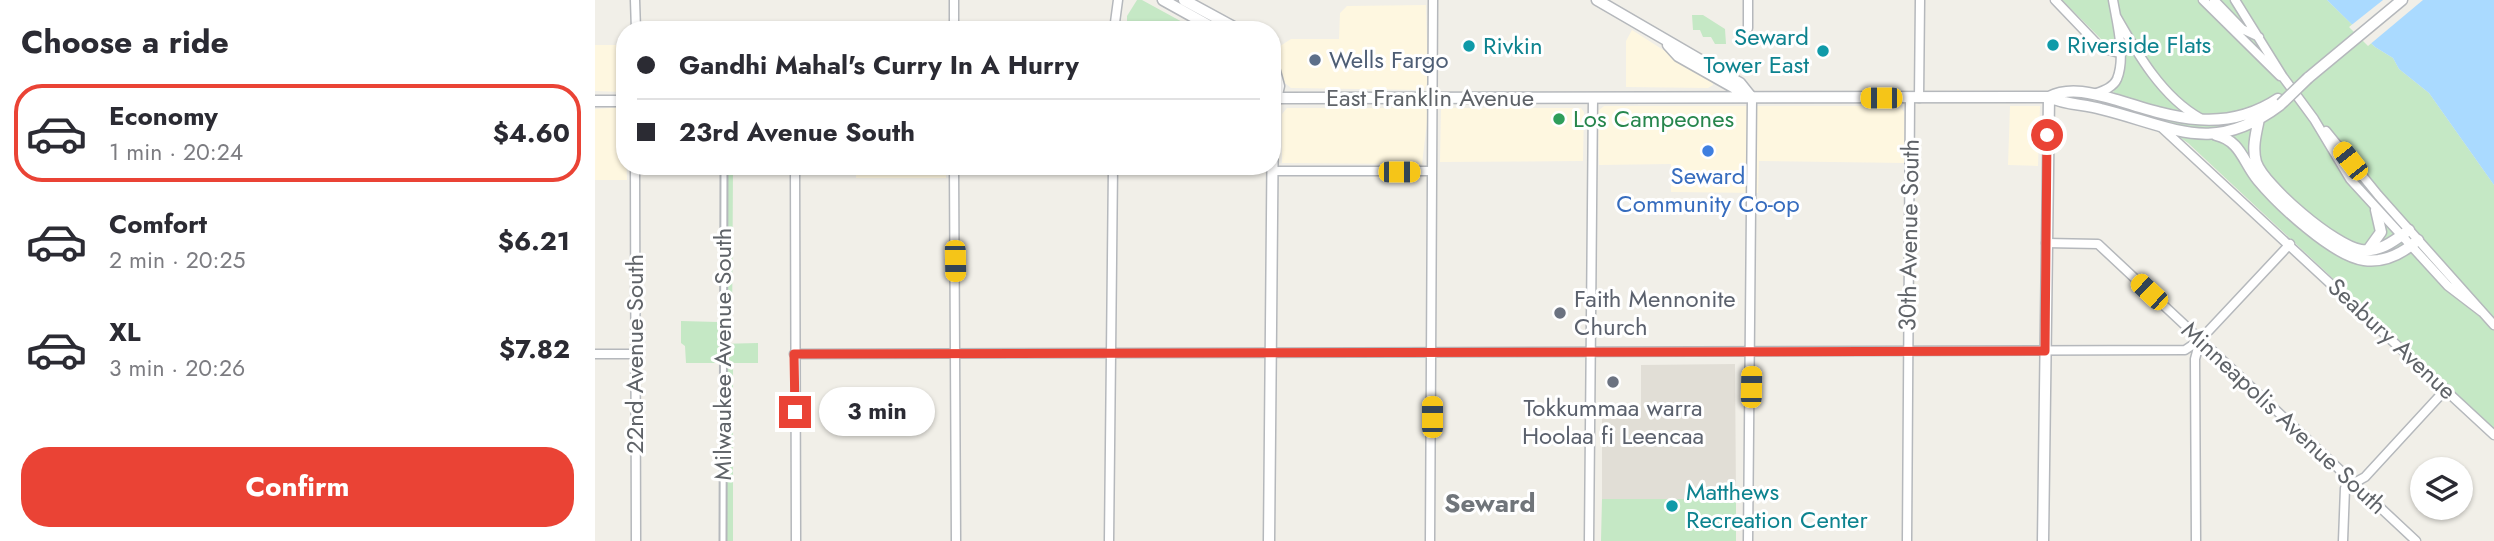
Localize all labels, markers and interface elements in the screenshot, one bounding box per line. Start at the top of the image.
text: Choose a ride [21,19,229,65]
place label: Seward Tower East [1704,19,1809,82]
place label: Riverside Flats [2067,27,2211,62]
place label: Rivkin [1483,28,1543,63]
marker: Riverside Flats [2045,37,2061,53]
marker: Rivkin [1461,38,1477,54]
place label: Wells Fargo [1329,42,1449,77]
marker: Seward Tower East [1815,43,1831,59]
text: Gandhi Mahal's Curry In A Hurry [679,46,1079,84]
marker: Wells Fargo [1307,52,1323,68]
street label: East Franklin Avenue [1326,80,1534,115]
car [1861,88,1903,109]
text: Economy [109,97,218,135]
place label: Los Campeones [1573,101,1734,136]
icon: car [25,102,88,165]
marker: Los Campeones [1551,111,1567,127]
text: 23rd Avenue South [679,113,915,151]
text: $4.60 [493,114,570,152]
route start [2031,119,2063,151]
text: 1 min · 20:24 [109,135,243,169]
car [2329,138,2372,184]
street label: 30th Avenue South [1889,139,1928,331]
marker: Seward Community Co-op [1700,143,1716,159]
place label: Seward Community Co-op [1616,158,1800,221]
car [1379,162,1421,183]
text: Comfort [109,205,207,243]
icon: car [25,210,88,273]
text: $6.21 [498,222,570,260]
street label: Milwaukee Avenue South [705,228,740,480]
car [945,240,966,282]
text: 2 min · 20:25 [109,243,246,277]
street label: 22nd Avenue South [617,254,652,454]
car [2127,270,2172,314]
street label: Seabury Avenue [2320,270,2465,408]
place label: Faith Mennonite Church [1574,281,1736,344]
marker: Faith Mennonite Church [1552,305,1568,321]
text: XL [109,313,141,351]
street label: Minneapolis Avenue South [2174,313,2395,522]
icon: car [25,318,88,381]
text: $7.82 [499,330,570,368]
text: 3 min · 20:26 [109,351,245,385]
car [1741,366,1762,408]
marker: Tokkummaa warra Hoolaa fi Leencaa [1605,374,1621,390]
callout: 3 min [819,388,935,436]
place label: Tokkummaa warra Hoolaa fi Leencaa [1522,390,1704,453]
text: 3 min [847,394,907,428]
route end [779,396,811,428]
car [1422,396,1443,438]
button: Confirm [21,447,574,527]
map controls [2410,457,2473,520]
button: layers [2410,457,2473,520]
place label: Matthews Recreation Center [1686,474,1868,537]
district label: Seward [1444,484,1536,522]
marker: Matthews Recreation Center [1664,498,1680,514]

